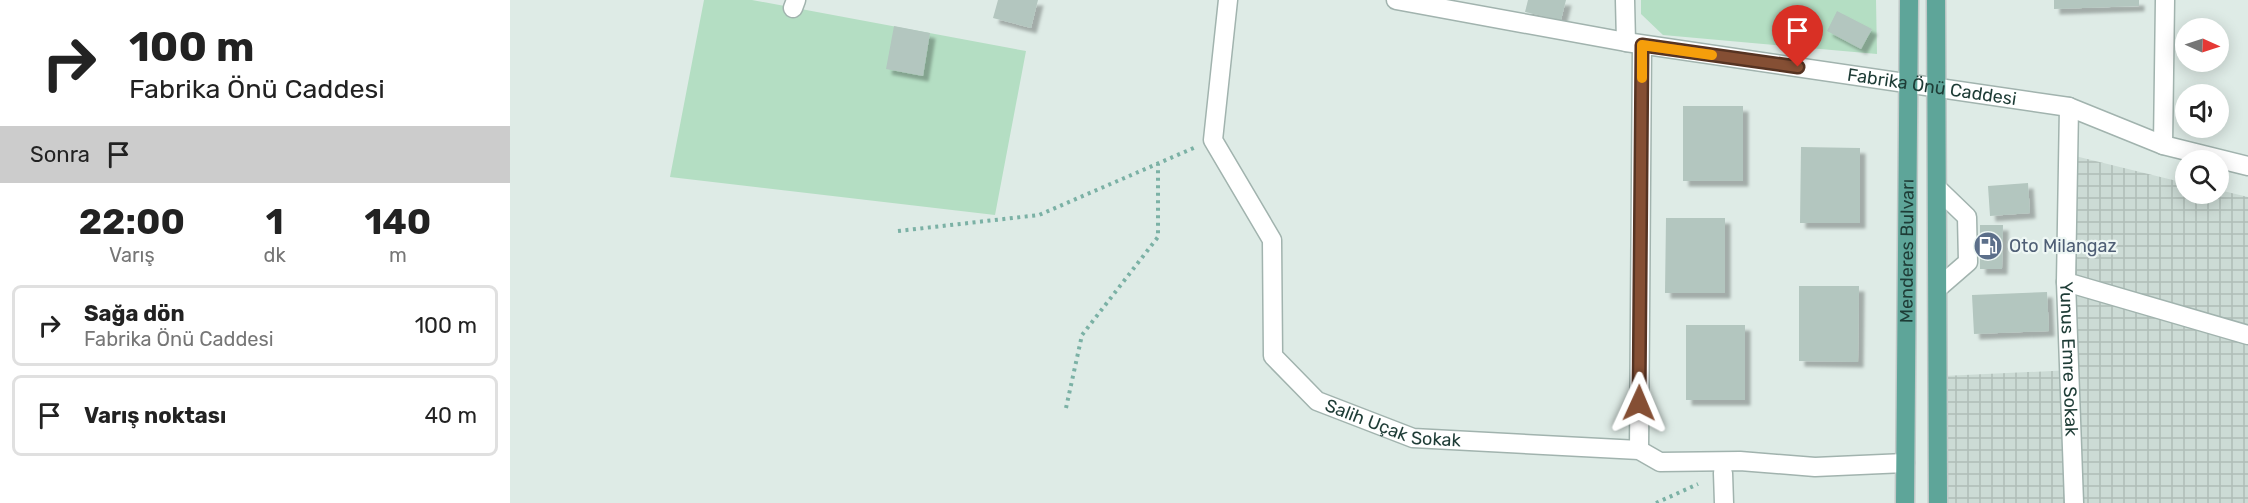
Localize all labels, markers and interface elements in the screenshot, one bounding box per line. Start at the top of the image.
pin [1772,5,1823,67]
icon: arrive [1781,14,1814,47]
north arrow [2175,18,2229,72]
map controls [2175,18,2229,204]
text: 100 m [129,22,254,72]
icon: right [30,24,108,102]
street label: Fabrika Önü Caddesi [1846,64,2018,110]
text: Fabrika Önü Caddesi [129,73,385,105]
button: sound [2175,84,2229,138]
icon: arrive [102,138,135,171]
text: Sonra [30,141,90,168]
button: search [2175,150,2229,204]
street label: Menderes Bulvarı [1895,179,1919,323]
text: 22:00 [79,200,185,243]
text: 1 [266,200,284,243]
text: 140 [364,200,431,243]
fuel station icon: Oto Milangaz [1972,230,2004,262]
place label: Oto Milangaz [2009,235,2117,257]
text: Varış [109,243,155,267]
text: dk [264,243,286,267]
text: m [389,243,407,267]
street label: Yunus Emre Sokak [2055,281,2083,437]
text: Sağa dön [84,300,185,327]
icon: right [33,309,66,342]
text: 100 m [415,312,477,339]
text: Fabrika Önü Caddesi [84,327,274,351]
position arrow [1607,371,1671,435]
street label: Salih Uçak Sokak [1322,394,1462,452]
icon: arrive [33,399,66,432]
text: Varış noktası [84,402,226,429]
text: 40 m [424,402,477,429]

